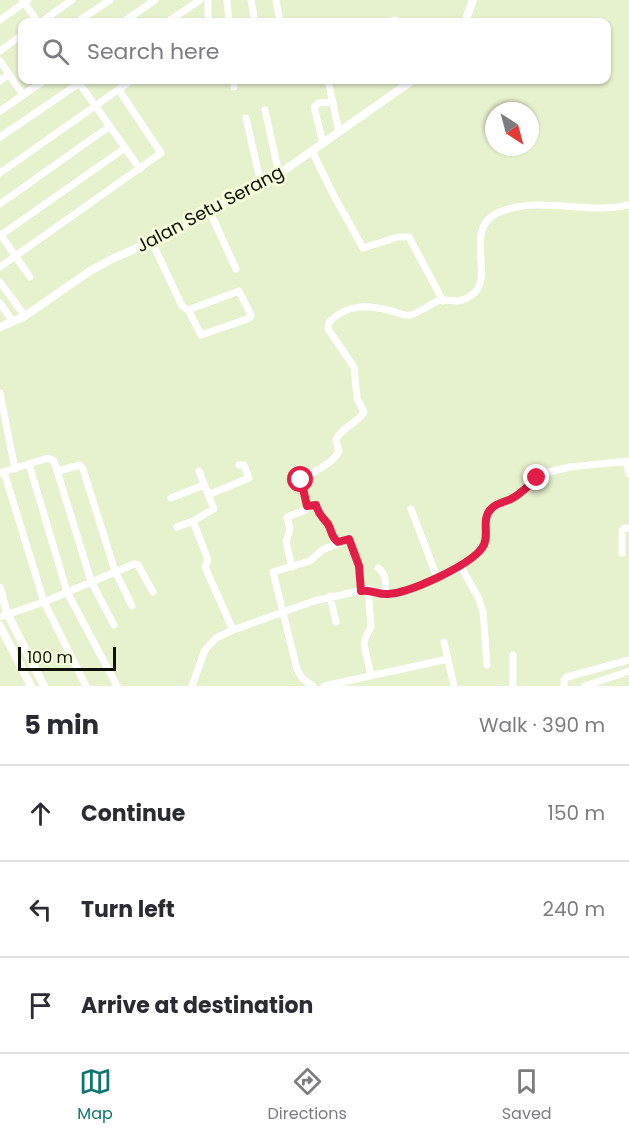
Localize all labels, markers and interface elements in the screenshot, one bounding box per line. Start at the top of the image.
search box [18,18,611,84]
icon: search [39,35,72,68]
text: Search here [87,36,220,67]
north arrow [485,102,539,156]
street label: Jalan Setu Serang [132,159,288,258]
route end [523,464,549,490]
route start [287,466,313,492]
scale bar [18,644,116,672]
text: 100 m [27,646,73,669]
text: 5 min [24,707,99,743]
text: Walk · 390 m [479,711,605,739]
icon: ahead [24,797,57,830]
text: Continue [81,798,185,829]
text: 150 m [548,799,605,827]
icon: left [24,893,57,926]
text: Turn left [81,894,175,925]
text: 240 m [542,895,605,923]
icon: arrive [24,989,57,1022]
text: Arrive at destination [81,990,313,1021]
tab: Map [77,1065,113,1126]
tab: Directions [268,1065,347,1126]
tab: Saved [502,1065,552,1126]

